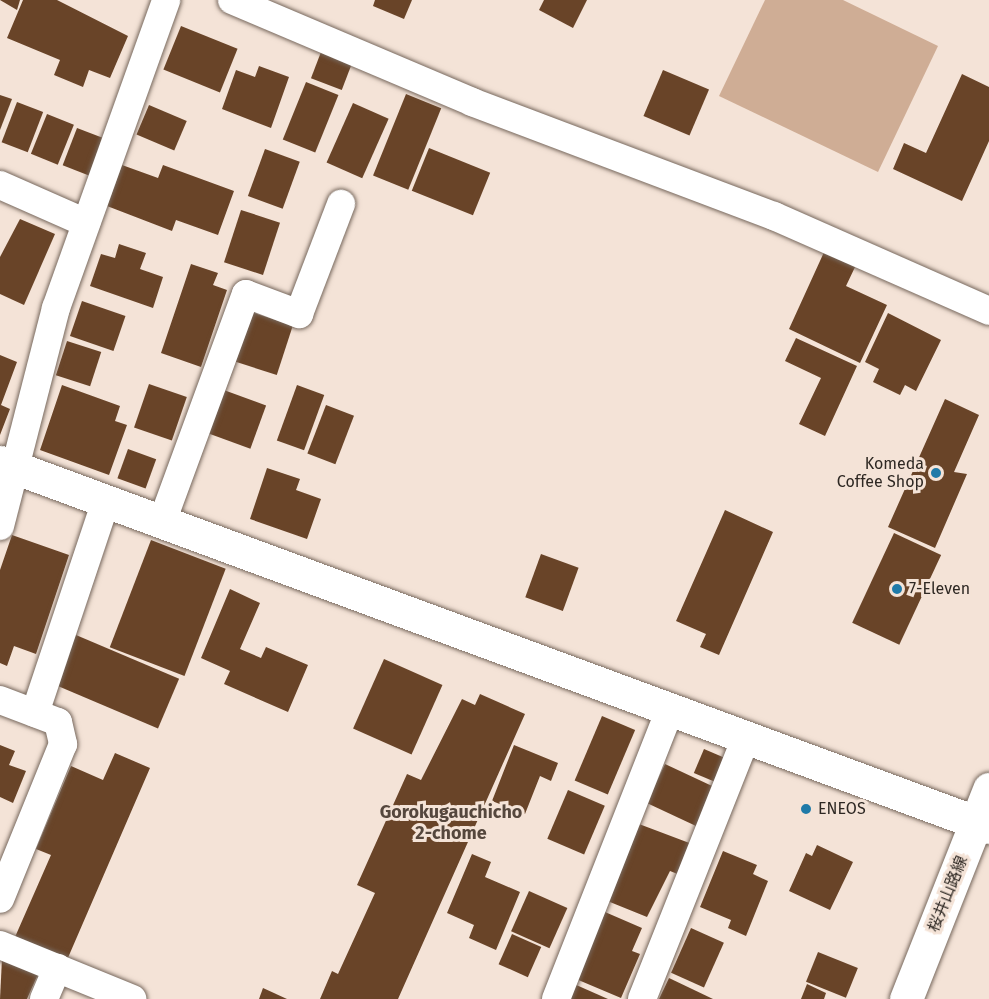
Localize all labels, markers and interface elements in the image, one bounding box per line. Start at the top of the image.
place label: Komeda Coffee Shop [837,454,924,492]
marker: Komeda Coffee Shop [929,466,943,480]
place label: 7-Eleven [909,579,970,599]
marker: 7-Eleven [890,582,904,596]
place label: ENEOS [818,799,866,819]
district label: Gorokugauchicho 2-chome [380,802,522,844]
marker: ENEOS [799,802,813,816]
street label: 桜井山路線 [924,853,972,935]

